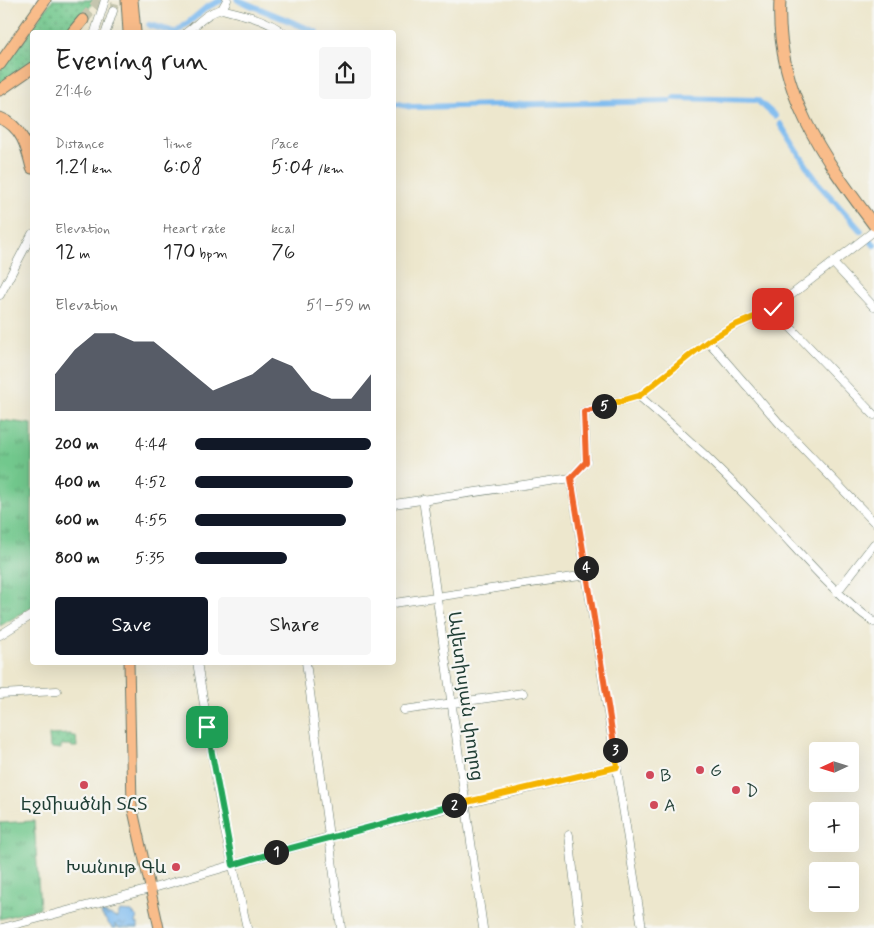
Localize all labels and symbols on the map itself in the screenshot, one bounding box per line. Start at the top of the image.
pin [752,288,794,330]
pin: 5 [592,394,616,418]
pin: 4 [574,556,598,580]
street label: Ավետիսյան փողոց [441,610,489,783]
pin [186,706,228,748]
pin: 3 [602,738,628,762]
north arrow [809,742,859,792]
place label: G [710,759,722,783]
place label: B [660,764,671,788]
marker: G [694,764,706,776]
marker: B [644,769,656,781]
marker: Էջմիածնի ՏՀՏ [78,779,90,791]
place label: D [746,779,758,803]
marker: D [730,784,742,796]
pin: 2 [442,792,466,818]
place label: Էջմիածնի ՏՀՏ [21,793,147,817]
place label: A [664,794,676,818]
marker: A [648,799,660,811]
pin: 1 [264,840,288,864]
place label: Խանութ Գև [66,856,167,880]
marker: Խանութ Գև [170,861,182,873]

